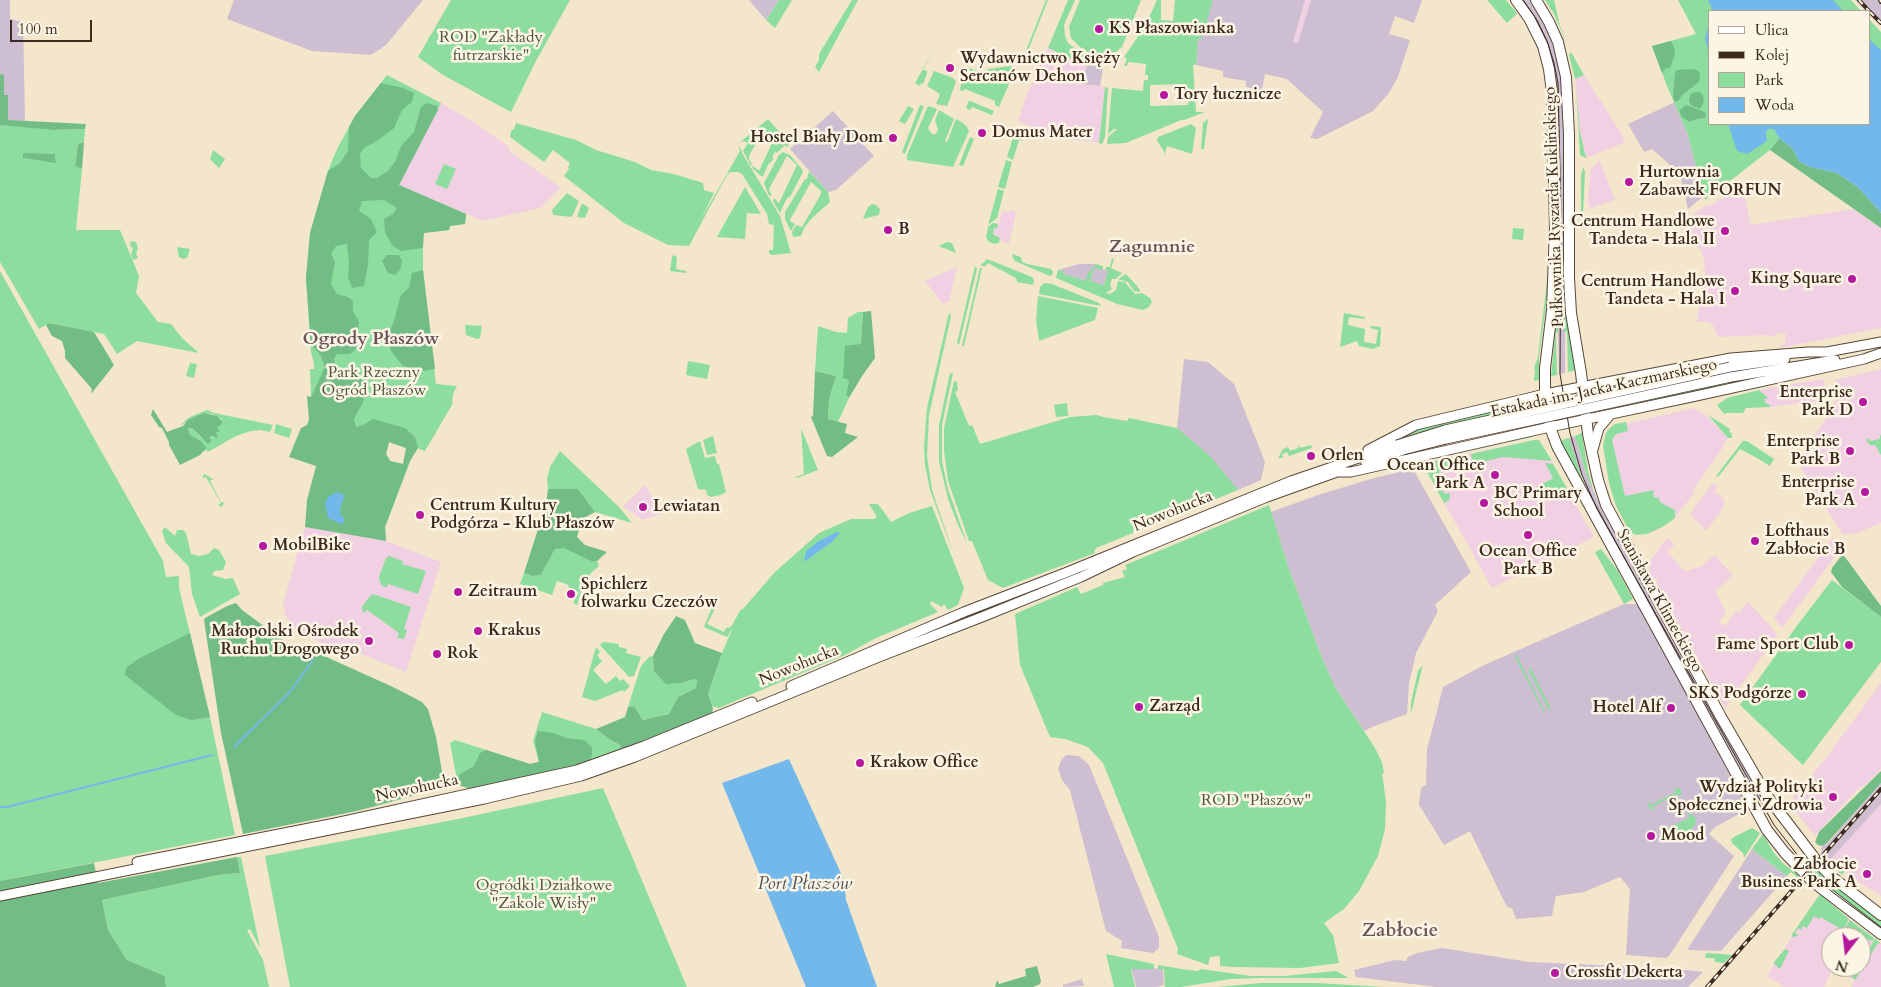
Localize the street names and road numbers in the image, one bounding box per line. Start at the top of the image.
street label: Pułkownika Ryszarda Kuklińskiego [1541,86,1569,328]
street label: Estakada im. Jacka Kaczmarskiego [1489,356,1719,422]
street label: Nowohucka [1130,487,1216,537]
street label: Stanisława Klimeckiego [1612,526,1706,676]
street label: Nowohucka [756,641,842,691]
street label: Nowohucka [374,771,460,807]

